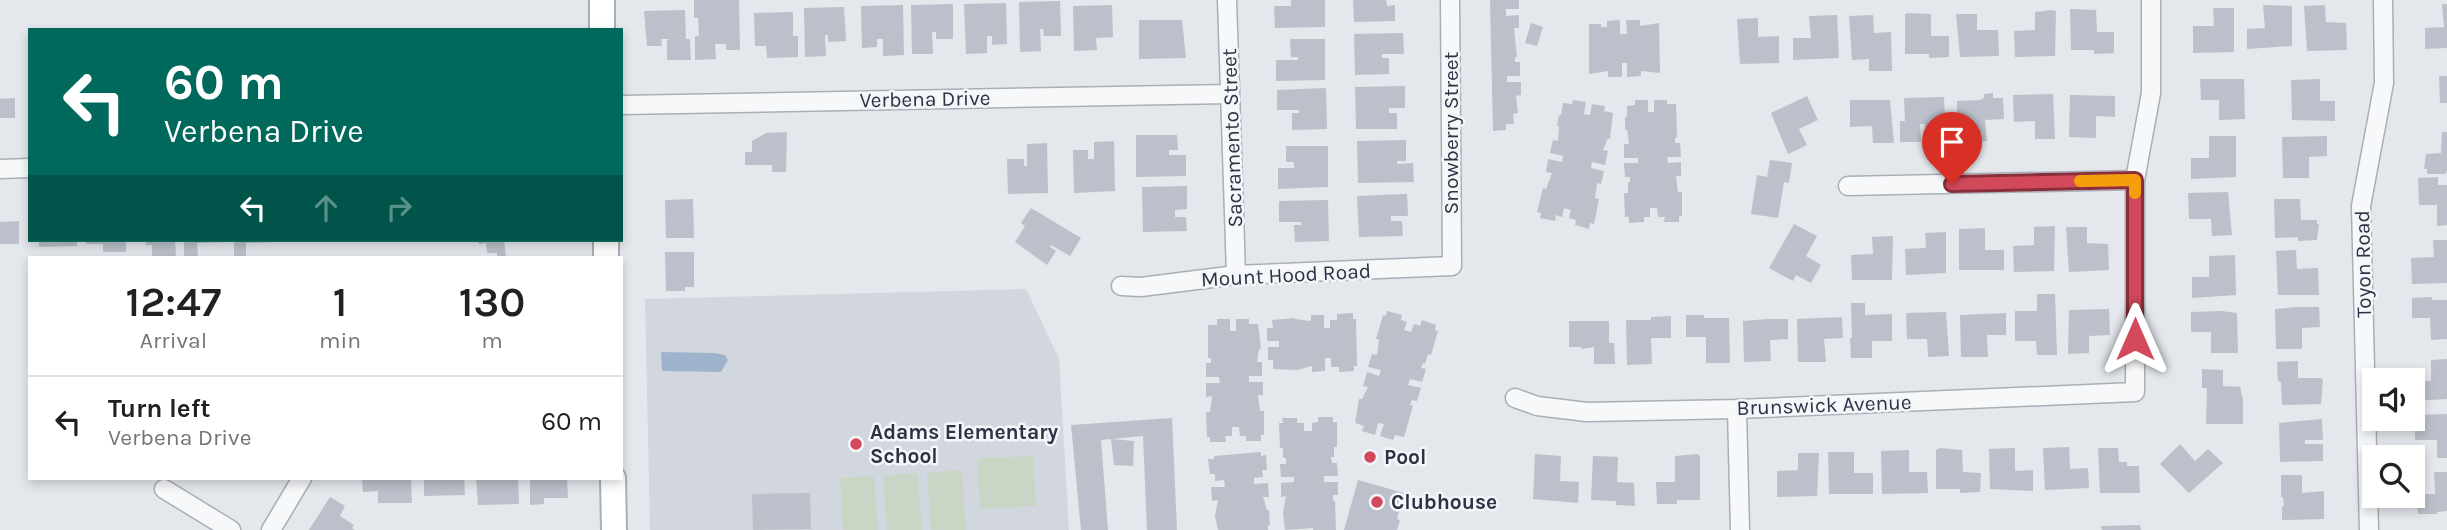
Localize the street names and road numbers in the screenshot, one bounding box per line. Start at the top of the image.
street label: Sacramento Street [1217,48,1247,228]
street label: Snowberry Street [1439,51,1463,214]
street label: Verbena Drive [859,86,991,112]
street label: Toyon Road [2350,210,2376,318]
street label: Mount Hood Road [1200,259,1372,291]
street label: Brunswick Avenue [1736,390,1912,420]

